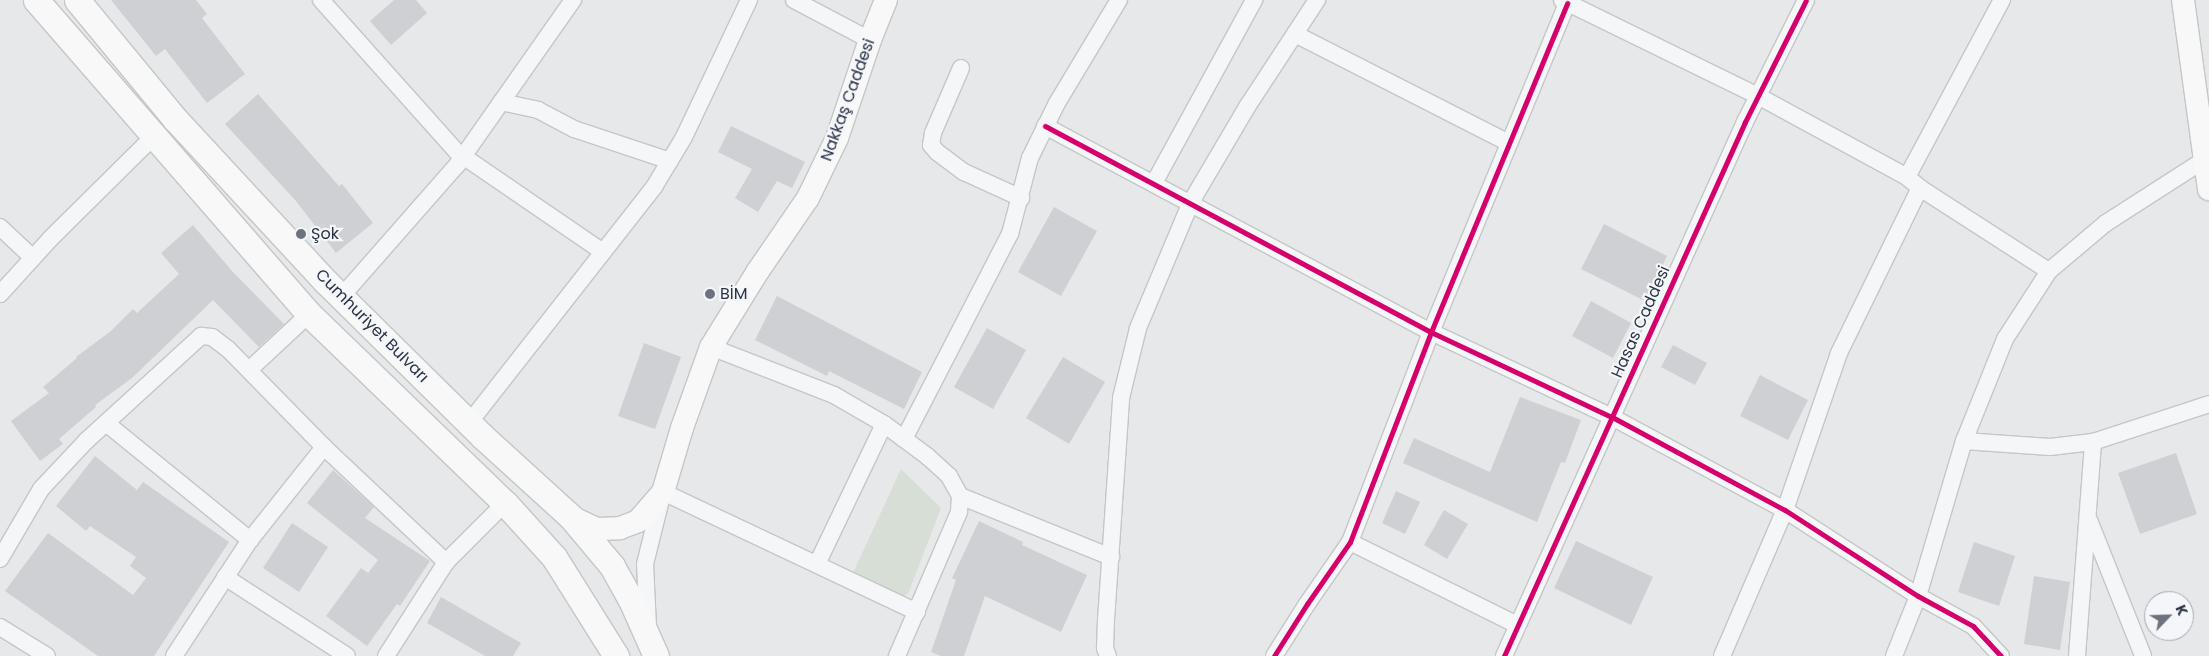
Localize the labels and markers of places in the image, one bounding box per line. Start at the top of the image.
place label: Şok [311,224,339,244]
marker: Şok [295,228,307,240]
place label: BİM [720,284,748,304]
marker: BİM [704,288,716,300]

